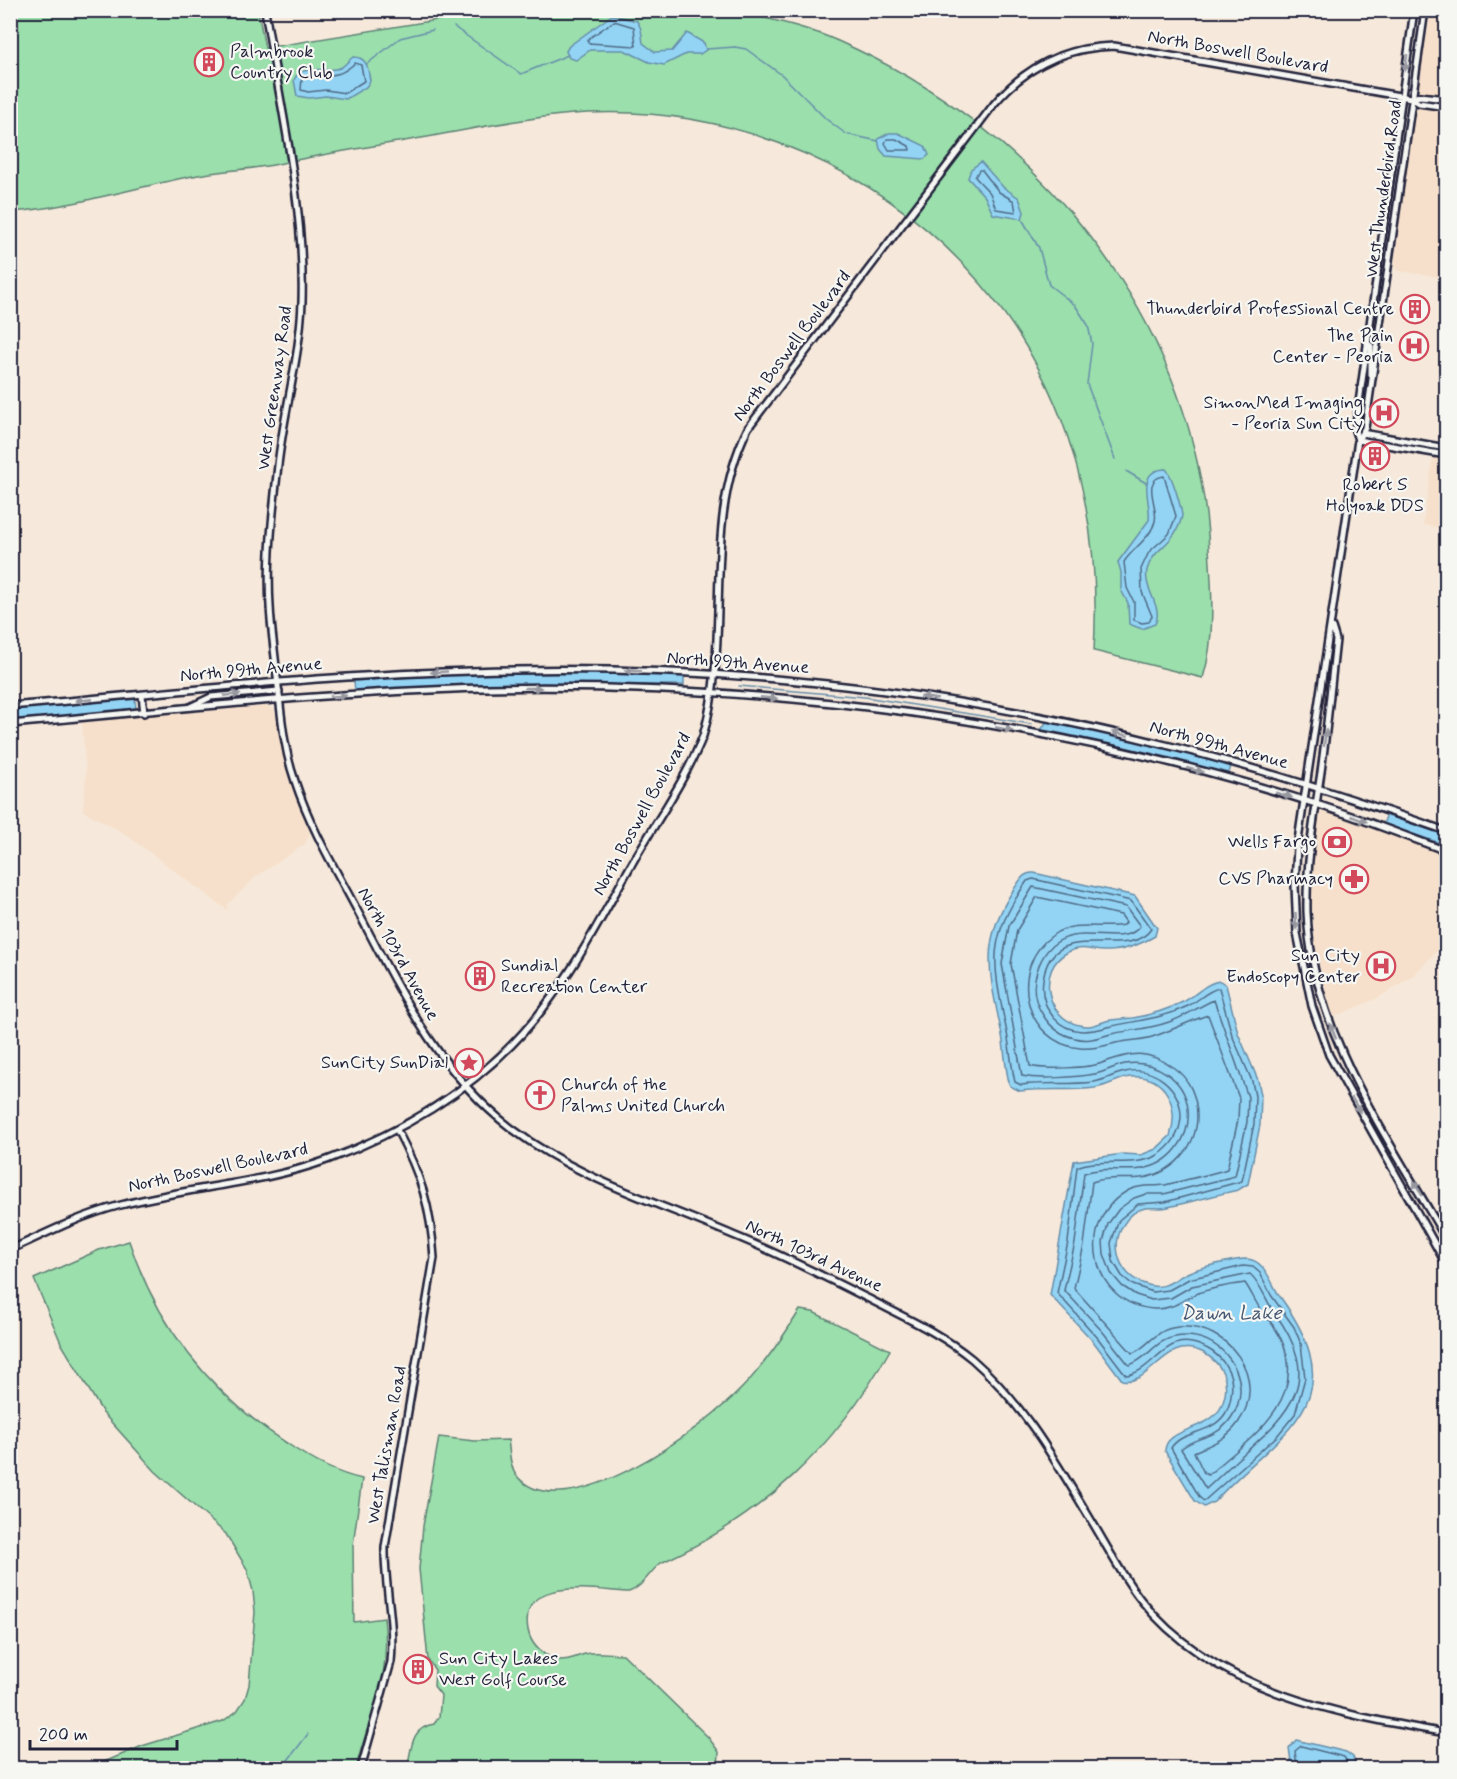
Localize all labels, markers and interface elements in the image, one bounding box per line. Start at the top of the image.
street label: North Boswell Boulevard [1146,24,1330,80]
place label: Palmbrook Country Club [230,40,333,85]
building icon: Palmbrook Country Club [193,46,225,78]
one-way arrow [1402,54,1411,73]
street label: West Thunderbird Road [1360,99,1408,279]
street label: North Boswell Boulevard [727,266,857,426]
building icon: Thunderbird Professional Centre [1399,293,1431,325]
place label: Thunderbird Professional Centre [1146,297,1394,321]
street label: West Greenway Road [252,304,298,472]
place label: The Pain Center - Peoria [1272,324,1393,369]
hospital icon: The Pain Center - Peoria [1398,330,1430,362]
place label: SimonMed Imaging - Peoria Sun City [1204,391,1363,436]
hospital icon: SimonMed Imaging - Peoria Sun City [1368,397,1400,429]
building icon: Robert S Holyoak DDS [1359,440,1391,472]
place label: Robert S Holyoak DDS [1326,473,1424,518]
street label: North 99th Avenue [666,646,810,680]
street label: North 99th Avenue [179,652,323,688]
one-way arrow [624,666,643,676]
one-way arrow [429,667,448,676]
one-way arrow [523,683,542,693]
one-way arrow [223,690,242,700]
one-way arrow [329,691,348,701]
one-way arrow [760,693,779,702]
one-way arrow [919,694,938,703]
one-way arrow [74,695,93,705]
street label: North 99th Avenue [1147,715,1291,775]
one-way arrow [995,725,1014,734]
street label: North Boswell Boulevard [587,728,697,900]
one-way arrow [1111,729,1130,739]
one-way arrow [1320,729,1330,748]
one-way arrow [1185,766,1204,776]
one-way arrow [1276,791,1294,800]
one-way arrow [1350,815,1368,825]
bank icon: Wells Fargo [1321,826,1353,858]
place label: Wells Fargo [1228,830,1316,854]
pharmacy icon: CVS Pharmacy [1338,863,1370,895]
place label: CVS Pharmacy [1218,867,1333,891]
street label: North 103rd Avenue [351,883,445,1025]
one-way arrow [1291,912,1300,931]
place label: Sun City Endoscopy Center [1226,944,1360,989]
hospital icon: Sun City Endoscopy Center [1365,950,1397,982]
place label: Sundial Recreation Center [501,954,648,999]
building icon: Sundial Recreation Center [464,960,496,992]
one-way arrow [1328,1022,1337,1040]
place icon: SunCity SunDial [453,1047,485,1079]
place label: SunCity SunDial [321,1051,448,1075]
place label: Church of the Palms United Church [561,1073,725,1118]
church icon: Church of the Palms United Church [524,1079,556,1111]
one-way arrow [1351,1097,1361,1114]
street label: North Boswell Boulevard [126,1137,310,1199]
one-way arrow [1412,1180,1423,1196]
street label: North 103rd Avenue [742,1214,887,1298]
water label: Dawn Lake [1180,1300,1283,1327]
street label: West Talisman Road [361,1364,413,1526]
place label: Sun City Lakes West Golf Course [439,1647,567,1692]
building icon: Sun City Lakes West Golf Course [402,1653,434,1685]
scale bar [30,1713,177,1751]
text: 200 m [39,1723,88,1747]

